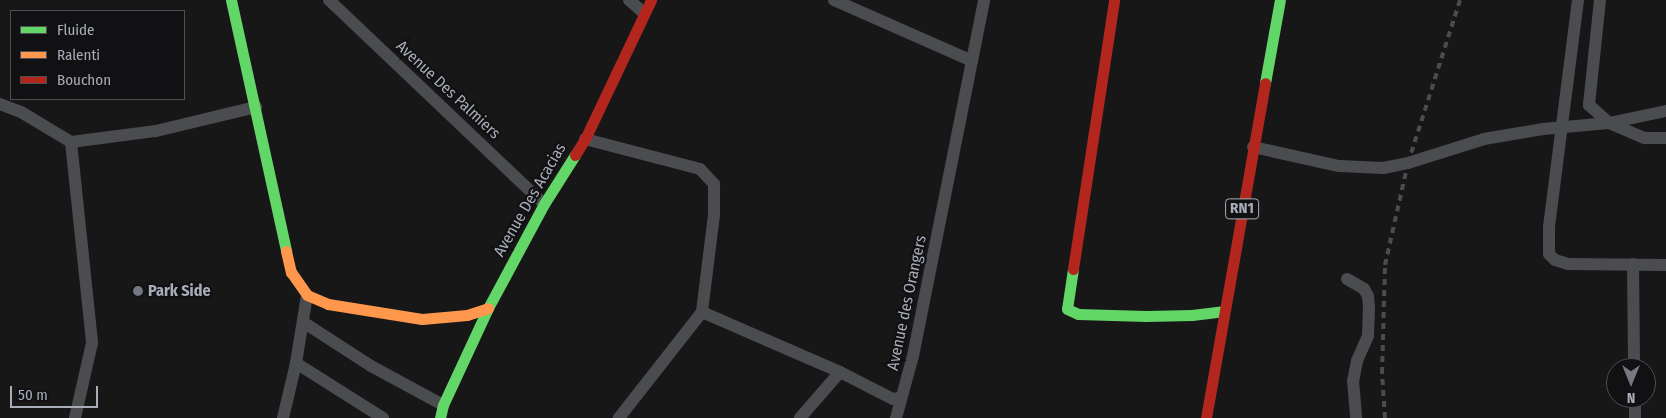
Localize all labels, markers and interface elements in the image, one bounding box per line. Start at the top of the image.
legend [10,10,185,100]
text: Fluide [57,21,94,39]
street label: Avenue Des Palmiers [392,37,504,143]
text: Ralenti [57,46,100,64]
text: Bouchon [57,71,111,89]
street label: Avenue Des Acacias [490,140,570,260]
road number: RN1 [1224,196,1260,222]
street label: Avenue des Orangers [883,234,931,372]
place label: Park Side [148,281,211,301]
marker: Park Side [132,285,144,297]
north arrow [1606,358,1656,408]
scale bar [12,376,100,408]
text: 50 m [18,386,48,404]
text: N [1627,389,1635,406]

